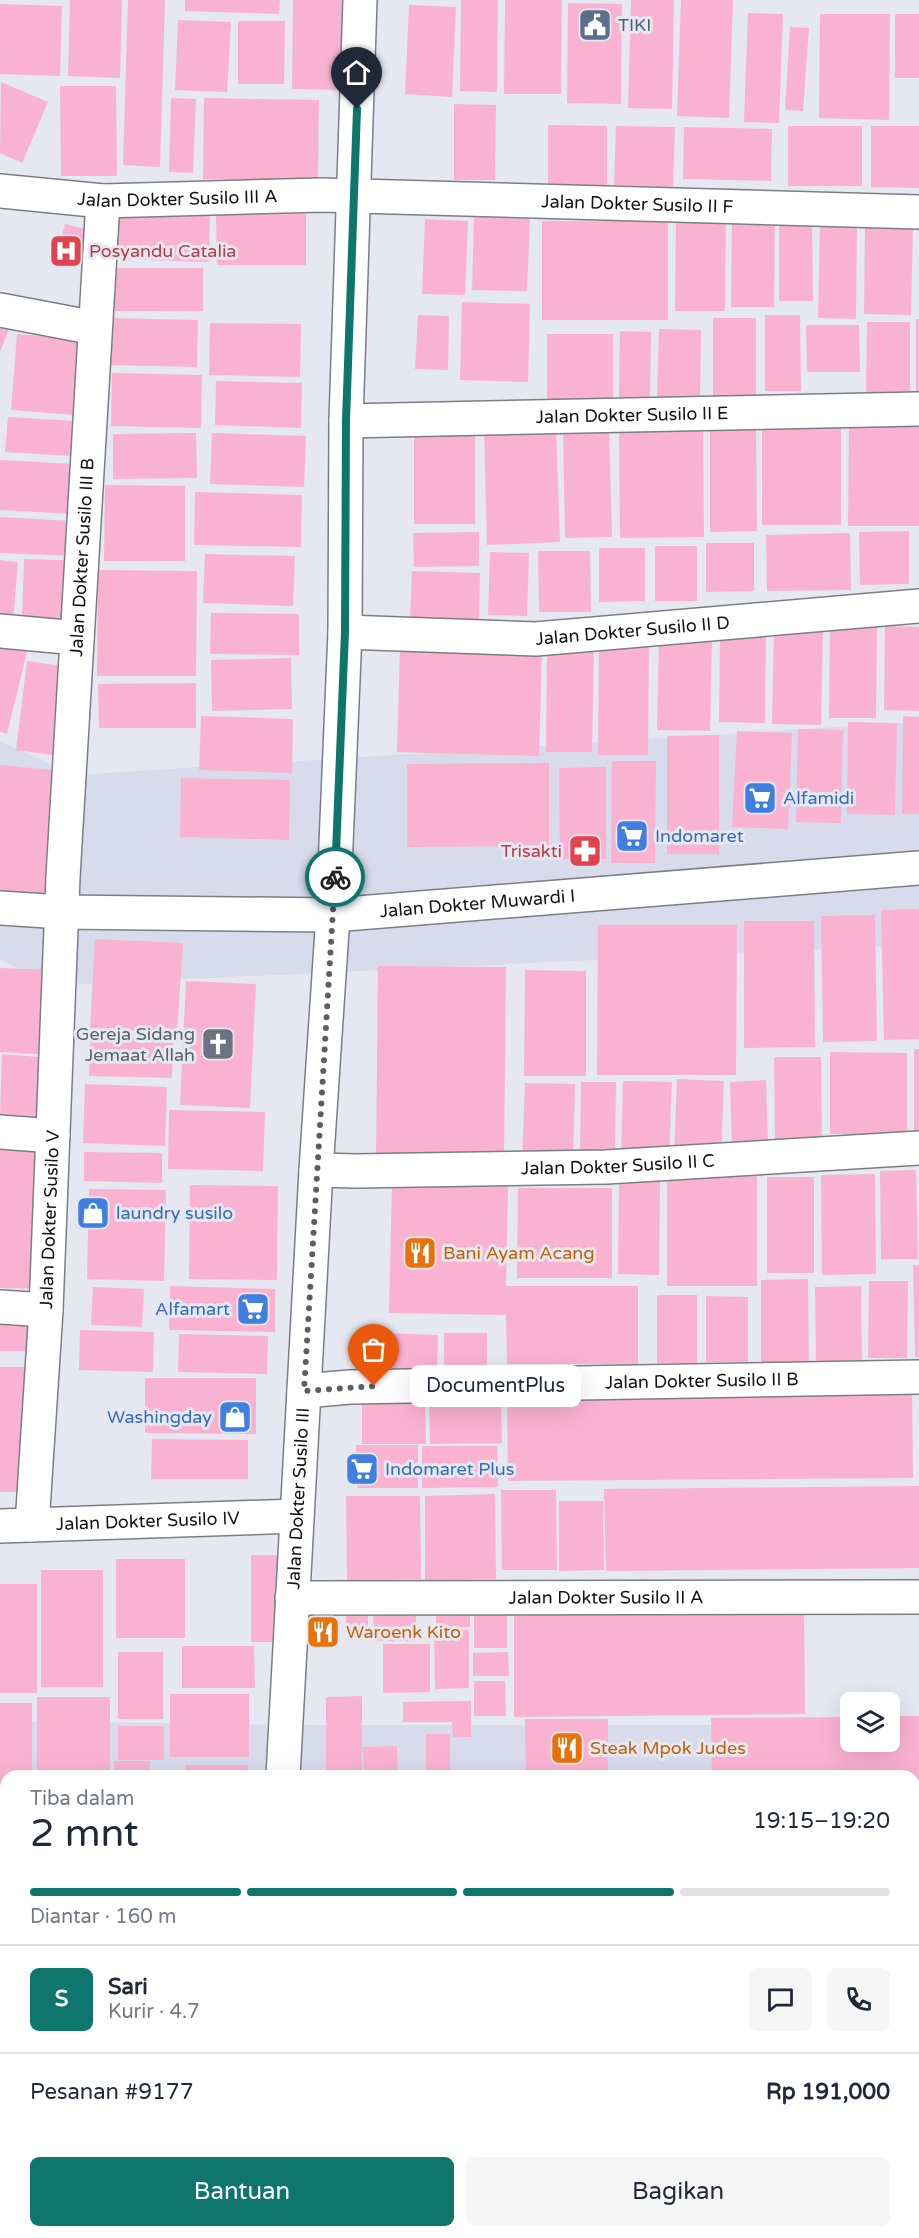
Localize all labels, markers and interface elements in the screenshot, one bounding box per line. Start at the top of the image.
public building icon: TIKI [577,7,613,43]
place label: TIKI [618,14,651,36]
pin [331,47,382,109]
icon: home [340,56,373,89]
street label: Jalan Dokter Susilo III A [77,185,278,212]
street label: Jalan Dokter Susilo II F [541,190,734,218]
hospital icon: Posyandu Catalia [48,233,84,269]
place label: Posyandu Catalia [89,240,236,262]
street label: Jalan Dokter Susilo II E [535,402,729,428]
street label: Jalan Dokter Susilo III B [65,457,99,657]
street label: Jalan Dokter Susilo II D [534,611,731,650]
supermarket icon: Alfamidi [742,780,778,816]
place label: Alfamidi [783,787,854,809]
supermarket icon: Indomaret [614,818,650,854]
place label: Indomaret [655,825,744,847]
pharmacy icon: Trisakti [567,833,603,869]
place label: Trisakti [501,840,562,862]
courier [305,847,365,907]
icon: bike [319,861,352,894]
street label: Jalan Dokter Muwardi I [379,885,576,922]
place label: Gereja Sidang Jemaat Allah [76,1023,195,1066]
church icon: Gereja Sidang Jemaat Allah [200,1026,236,1062]
street label: Jalan Dokter Susilo V [35,1129,64,1309]
street label: Jalan Dokter Susilo II C [521,1149,715,1179]
shop icon: laundry susilo [75,1195,111,1231]
place label: laundry susilo [116,1202,233,1224]
restaurant icon: Bani Ayam Acang [402,1235,438,1271]
place label: Bani Ayam Acang [443,1242,595,1264]
supermarket icon: Alfamart [235,1291,271,1327]
place label: Alfamart [155,1298,230,1320]
pin [348,1324,399,1386]
icon: bag [357,1333,390,1366]
callout: DocumentPlus [410,1365,581,1407]
street label: Jalan Dokter Susilo II B [605,1368,799,1394]
text: DocumentPlus [426,1374,565,1398]
shop icon: Washingday [217,1399,253,1435]
place label: Washingday [107,1406,212,1428]
street label: Jalan Dokter Susilo III [282,1407,314,1590]
supermarket icon: Indomaret Plus [344,1451,380,1487]
place label: Indomaret Plus [385,1458,514,1480]
street label: Jalan Dokter Susilo IV [56,1507,241,1535]
street label: Jalan Dokter Susilo II A [509,1586,703,1609]
restaurant icon: Waroenk Kito [305,1614,341,1650]
place label: Waroenk Kito [346,1621,461,1643]
map controls [840,1692,900,1752]
button: layers [840,1692,900,1752]
restaurant icon: Steak Mpok Judes [549,1730,585,1766]
place label: Steak Mpok Judes [590,1737,746,1759]
text: Tiba dalam [30,1787,134,1811]
text: 19:15–19:20 [753,1808,890,1834]
text: 2 mnt [30,1810,139,1857]
text: Diantar · 160 m [30,1905,176,1929]
button: chat [749,1968,812,2031]
button: phone [827,1968,890,2031]
text: Sari [108,1974,148,2000]
text: S [55,1986,68,2012]
text: Kurir · 4.7 [108,2000,200,2024]
text: Pesanan #9177 [30,2079,193,2105]
text: Rp 191,000 [766,2079,890,2105]
button: Bantuan [30,2157,454,2226]
button: Bagikan [466,2157,890,2226]

